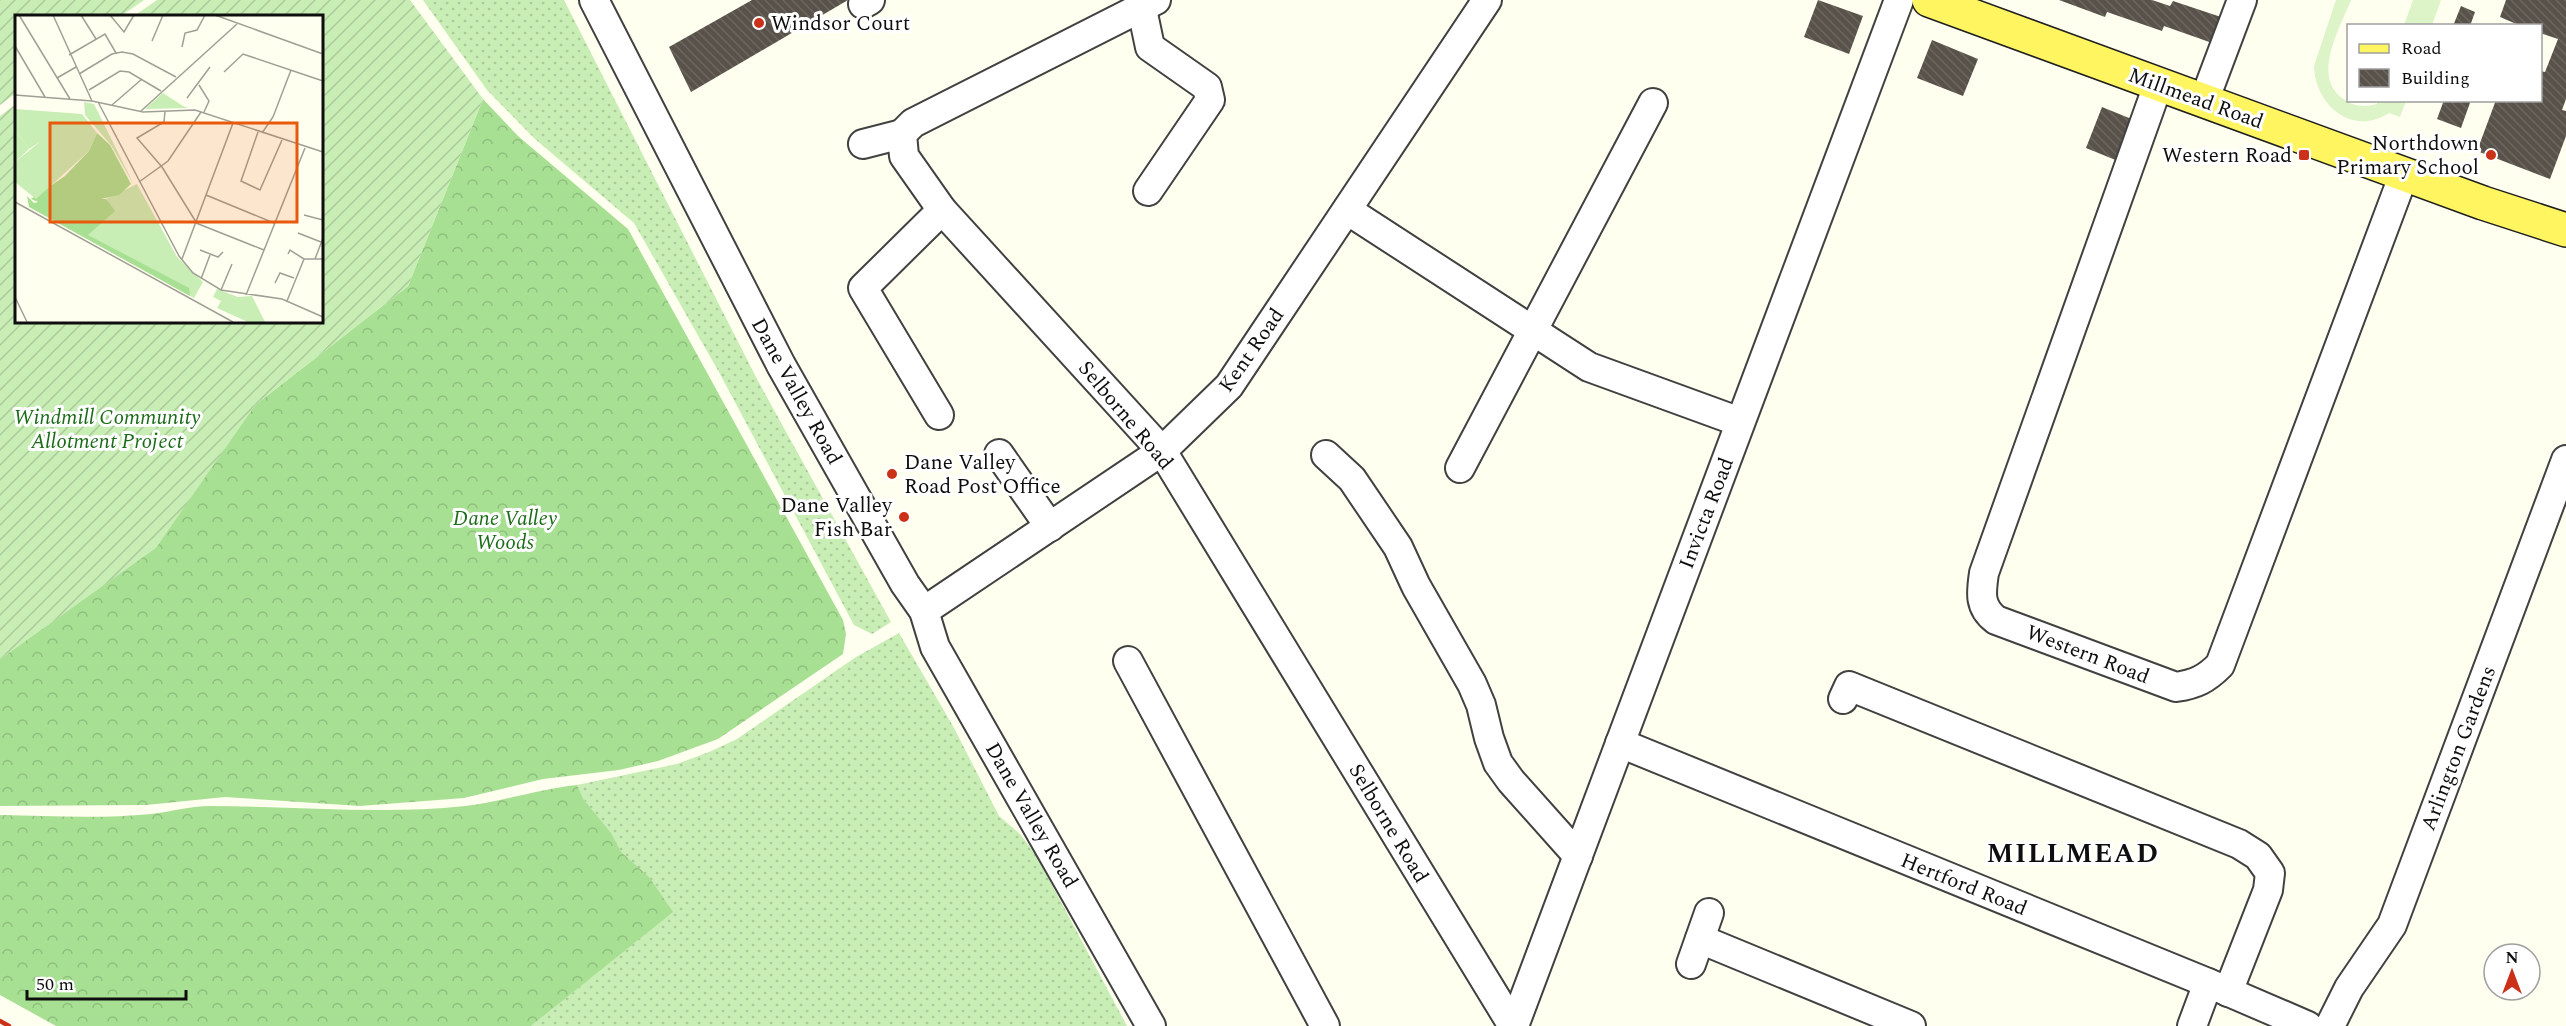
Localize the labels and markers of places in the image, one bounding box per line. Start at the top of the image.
place label: Windsor Court [771,8,910,40]
marker: Windsor Court [752,16,766,30]
place label: Northdown Primary School [2336,128,2479,184]
place label: Western Road [2162,140,2292,172]
marker: Western Road [2297,148,2311,162]
marker: Northdown Primary School [2484,148,2498,162]
place label: Dane Valley Road Post Office [904,447,1061,503]
marker: Dane Valley Road Post Office [885,467,899,481]
place label: Dane Valley Fish Bar [781,490,893,546]
marker: Dane Valley Fish Bar [897,510,911,524]

